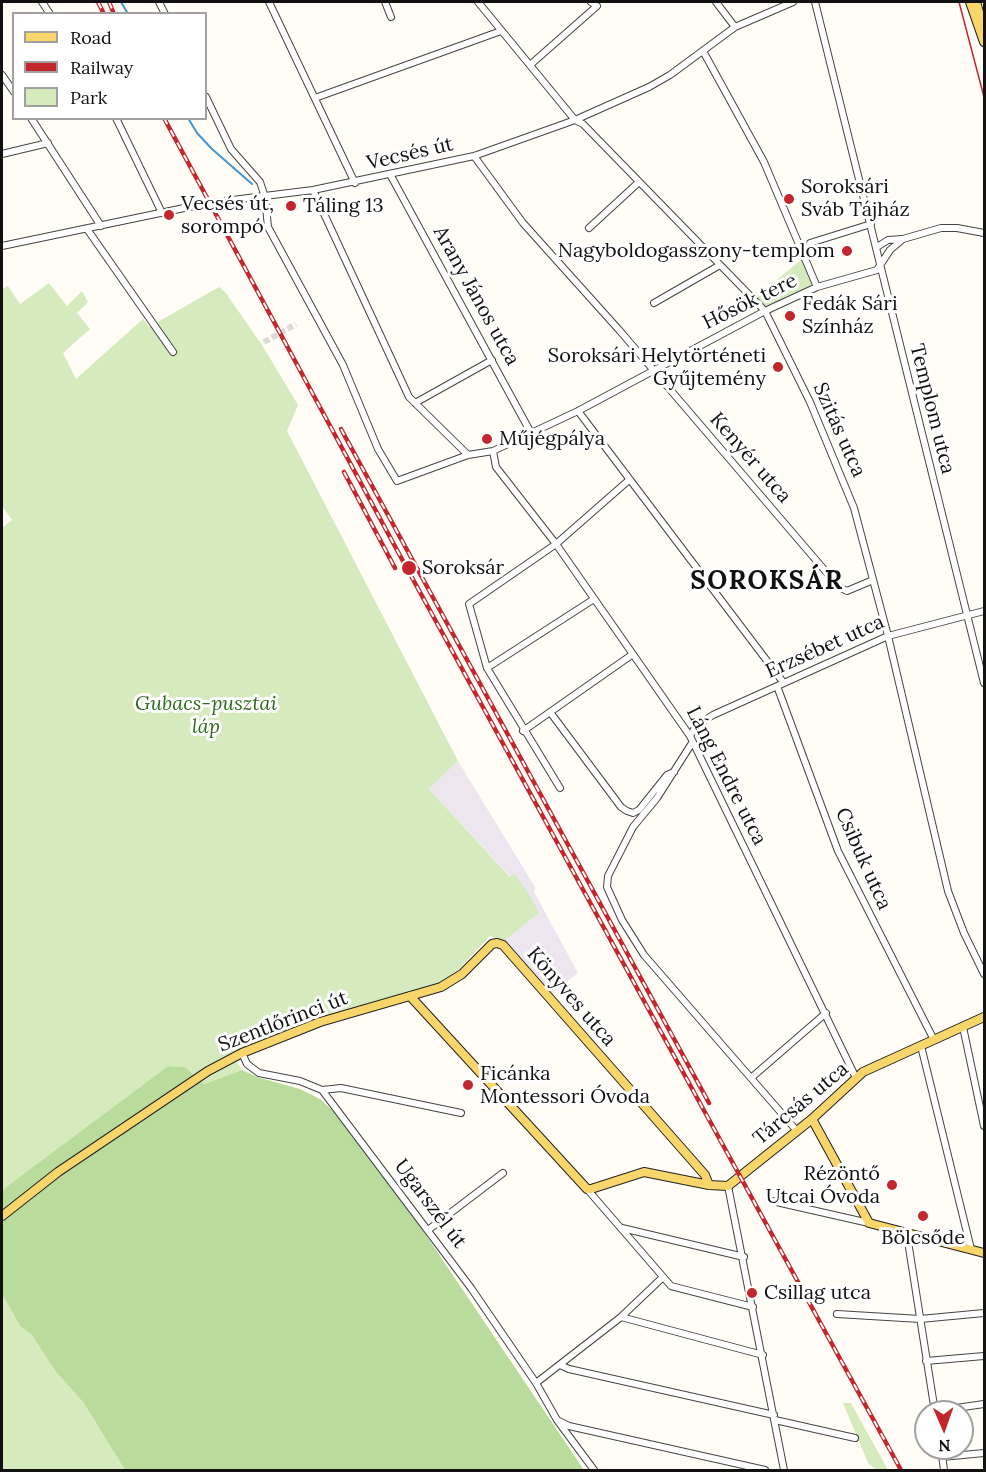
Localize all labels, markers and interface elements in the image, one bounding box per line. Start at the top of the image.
legend [12,12,207,120]
text: Road [70,26,112,49]
text: Railway [70,56,133,79]
text: Park [70,86,107,109]
street label: Vecsés út [364,132,456,176]
place label: Soroksári Sváb Tájház [801,175,910,222]
place label: Vecsés út, sorompó [181,192,274,239]
marker: Soroksári Sváb Tájház [782,192,796,206]
place label: Táling 13 [303,194,384,218]
marker: Táling 13 [284,199,298,213]
marker: Vecsés út, sorompó [162,208,176,222]
street label: Arany János utca [428,222,524,370]
place label: Nagyboldogasszony-templom [558,239,835,263]
marker: Nagyboldogasszony-templom [840,244,854,258]
street label: Hősök tere [699,269,801,335]
place label: Fedák Sári Színház [802,292,898,339]
marker: Fedák Sári Színház [783,309,797,323]
street label: Templom utca [904,341,960,477]
place label: Soroksári Helytörténeti Gyűjtemény [548,344,766,391]
marker: Soroksári Helytörténeti Gyűjtemény [771,360,785,374]
street label: Szitás utca [808,379,870,481]
street label: Kenyér utca [704,408,796,508]
place label: Műjégpálya [499,427,605,451]
marker: Műjégpálya [480,432,494,446]
place label: Soroksár [422,556,504,580]
marker: Soroksár [400,559,418,577]
district label: SOROKSÁR [690,566,844,598]
street label: Erzsébet utca [762,610,888,684]
park label: Gubacs-pusztai láp [135,692,277,739]
street label: Láng Endre utca [681,703,771,849]
street label: Csibuk utca [830,804,896,914]
street label: Könyves utca [521,942,621,1052]
street label: Szentlőrinci út [215,986,351,1058]
street label: Tárcsás utca [749,1057,853,1151]
place label: Ficánka Montessori Óvoda [480,1062,650,1109]
marker: Ficánka Montessori Óvoda [461,1078,475,1092]
street label: Ugarszél út [389,1155,471,1253]
place label: Rézöntő Utcai Óvoda [766,1162,880,1209]
marker: Rézöntő Utcai Óvoda [885,1178,899,1192]
marker: Bölcsőde [916,1209,930,1223]
place label: Bölcsőde [881,1226,965,1250]
place label: Csillag utca [764,1281,871,1305]
marker: Csillag utca [745,1286,759,1300]
north arrow [914,1400,974,1460]
text: N [938,1436,951,1456]

